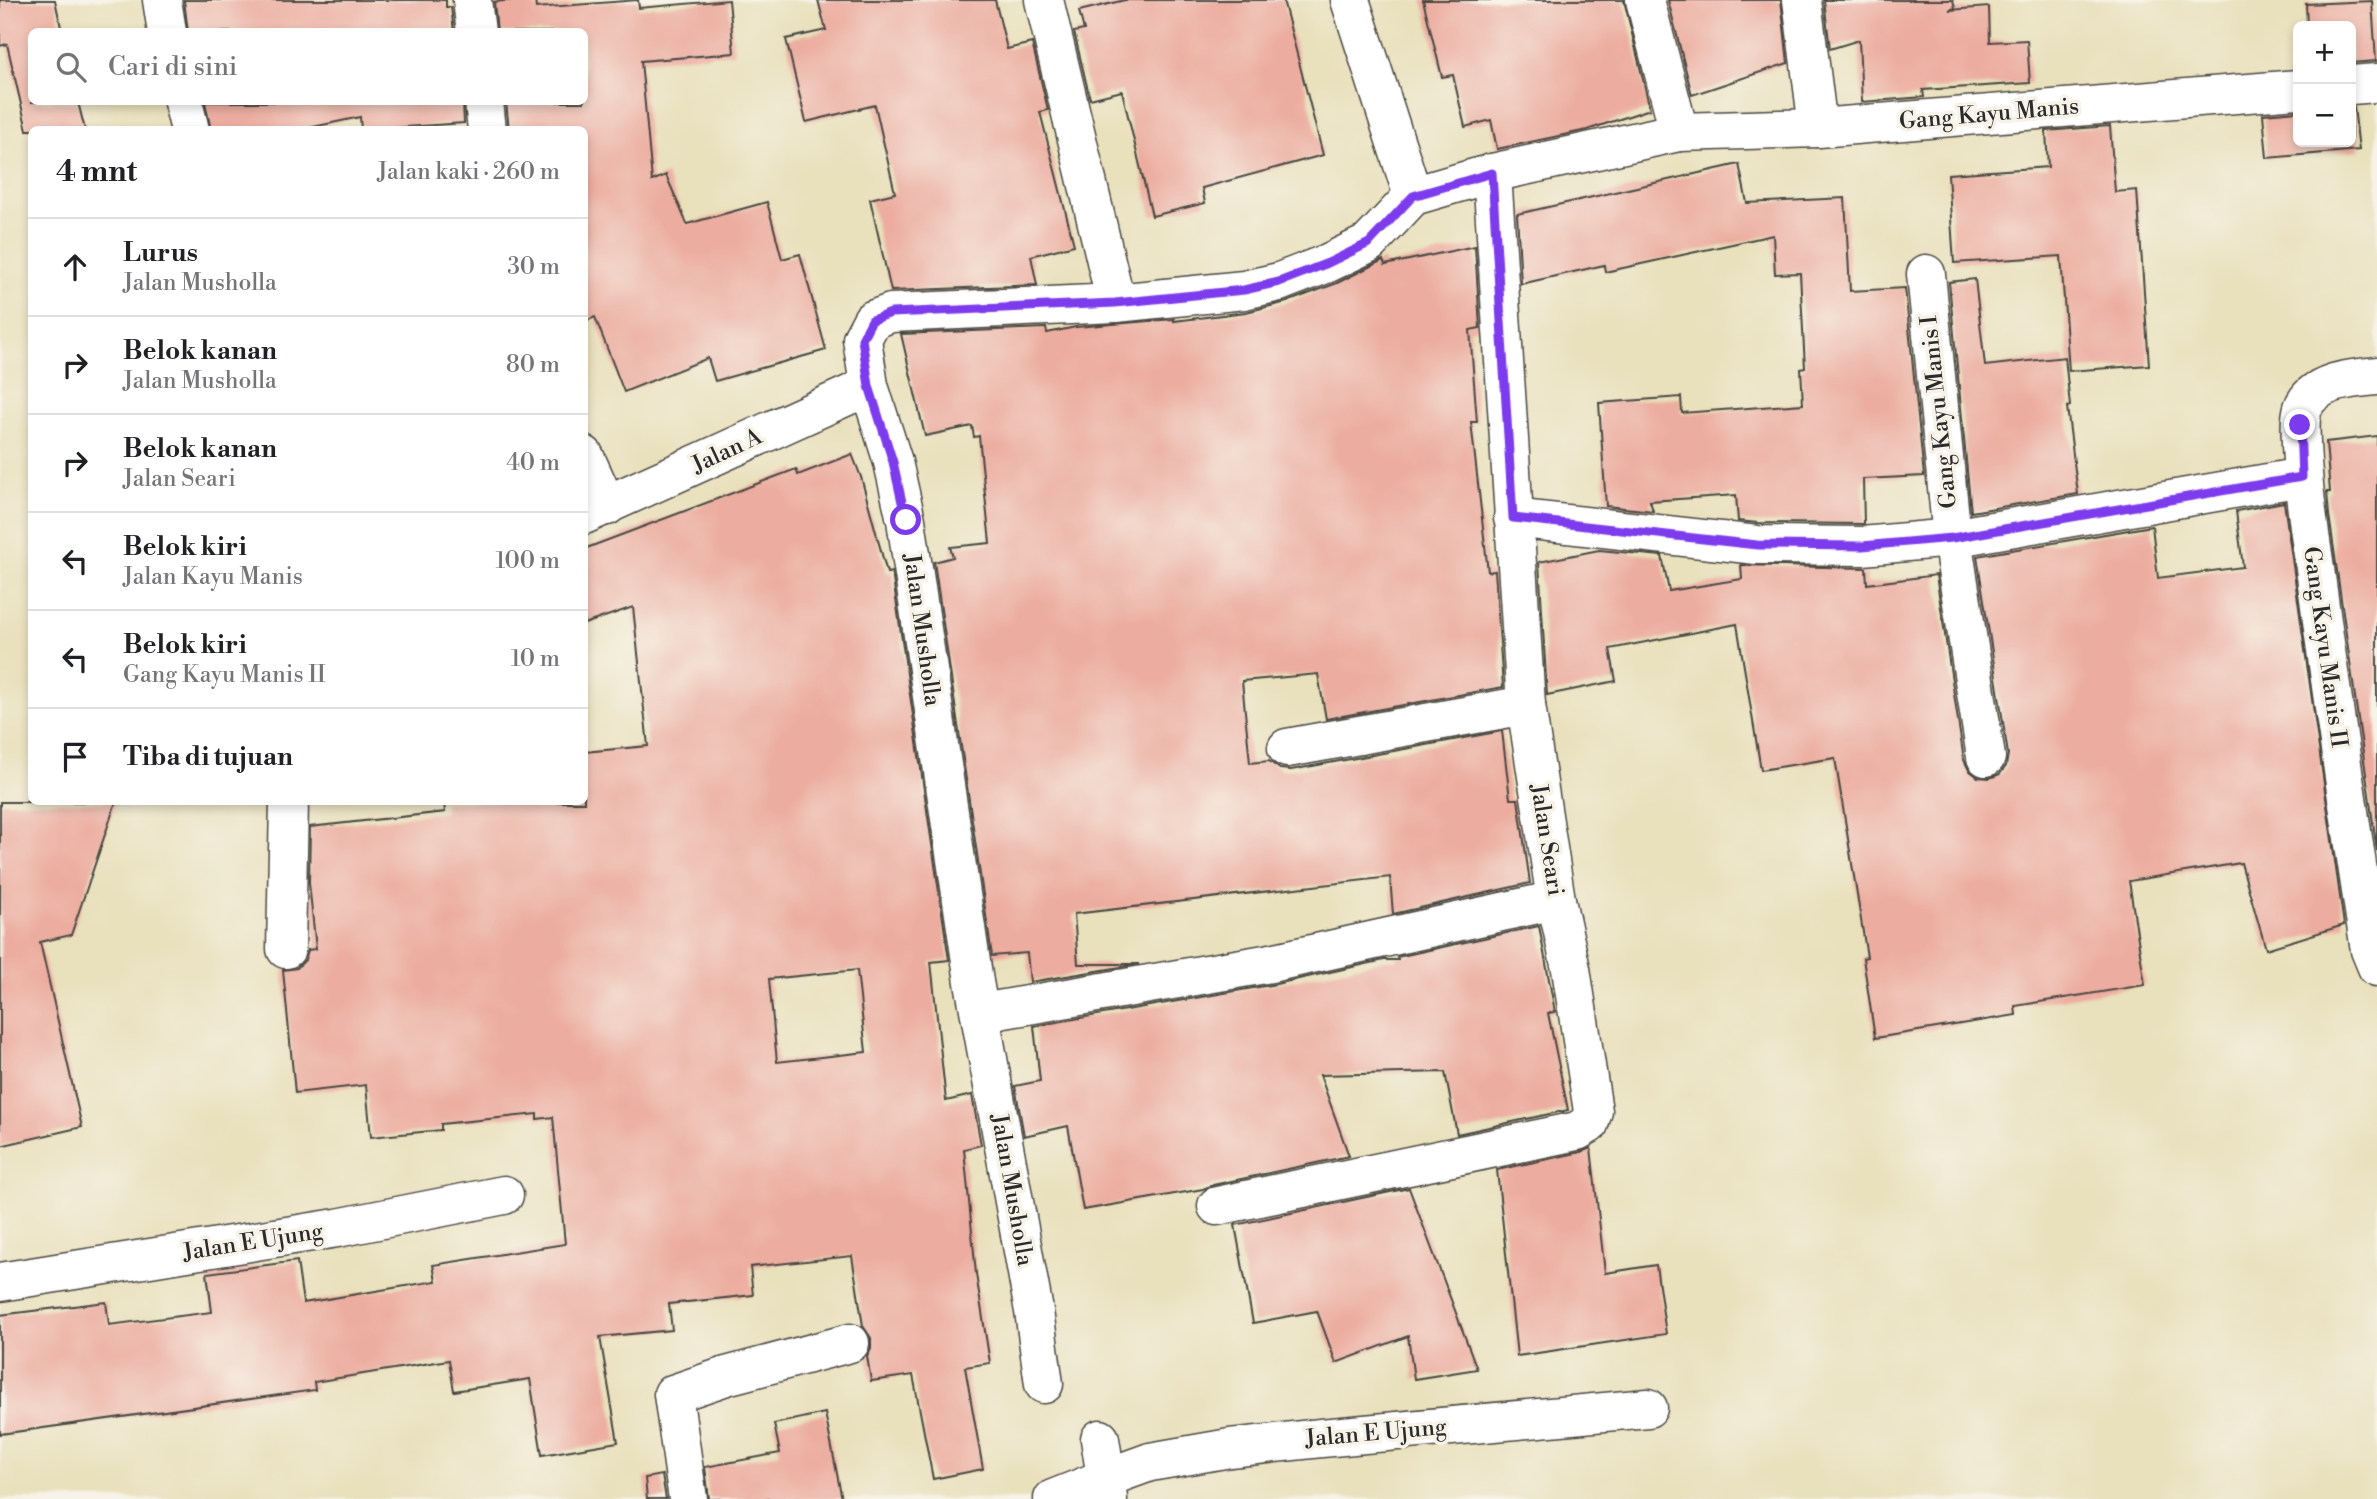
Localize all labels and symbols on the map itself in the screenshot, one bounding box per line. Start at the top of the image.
street label: Gang Kayu Manis [1898,92,2080,136]
street label: Gang Kayu Manis I [1915,314,1963,510]
route end [2284,409,2315,440]
street label: Jalan A [687,422,768,480]
route start [890,504,921,535]
street label: Gang Kayu Manis II [2297,545,2353,750]
street label: Jalan Musholla [897,551,947,708]
street label: Jalan Seari [1524,781,1570,898]
street label: Jalan Musholla [985,1111,1039,1268]
street label: Jalan E Ujung [180,1217,325,1267]
street label: Jalan E Ujung [1303,1413,1448,1453]

